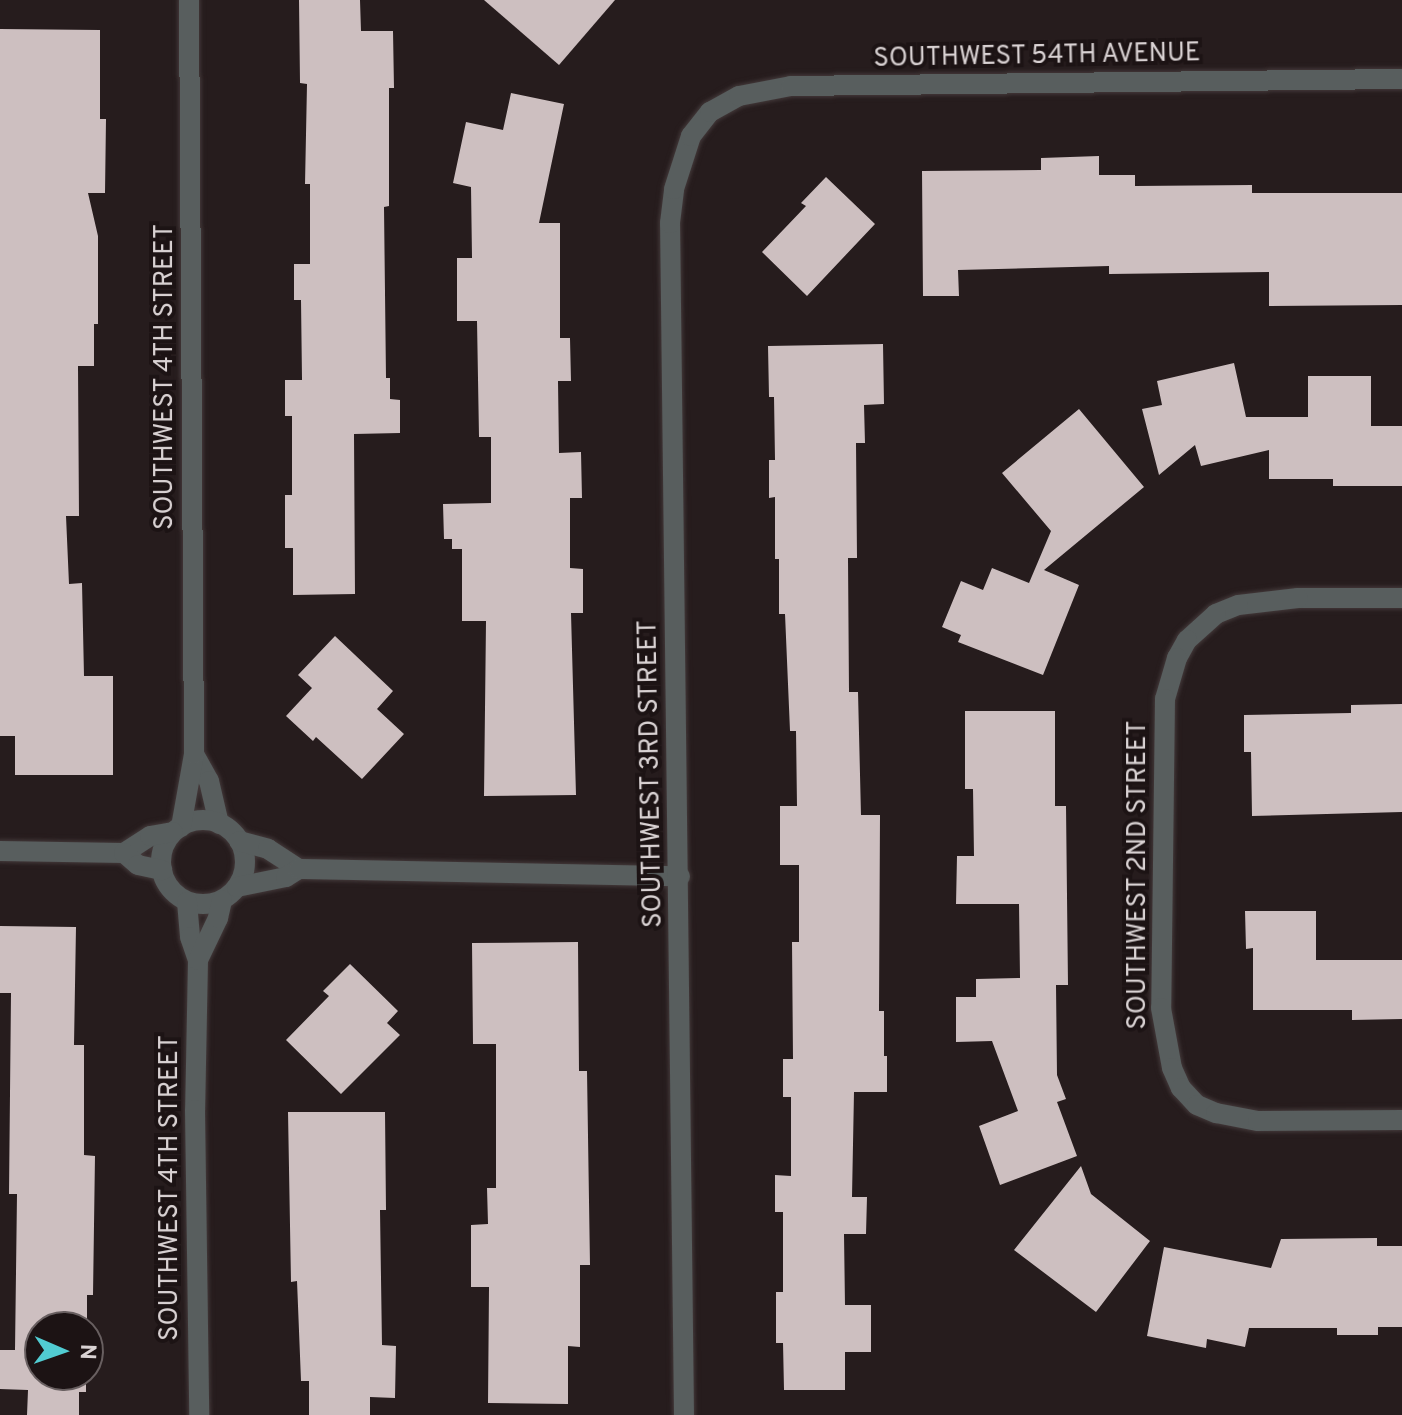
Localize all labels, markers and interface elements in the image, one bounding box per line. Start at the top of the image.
street label: SOUTHWEST 54TH AVENUE [872,39,1202,75]
street label: SOUTHWEST 4TH STREET [150,223,182,531]
street label: SOUTHWEST 3RD STREET [634,619,670,929]
street label: SOUTHWEST 2ND STREET [1123,720,1155,1030]
street label: SOUTHWEST 4TH STREET [155,1034,187,1342]
north arrow [24,1311,104,1391]
text: N [73,1343,100,1360]

